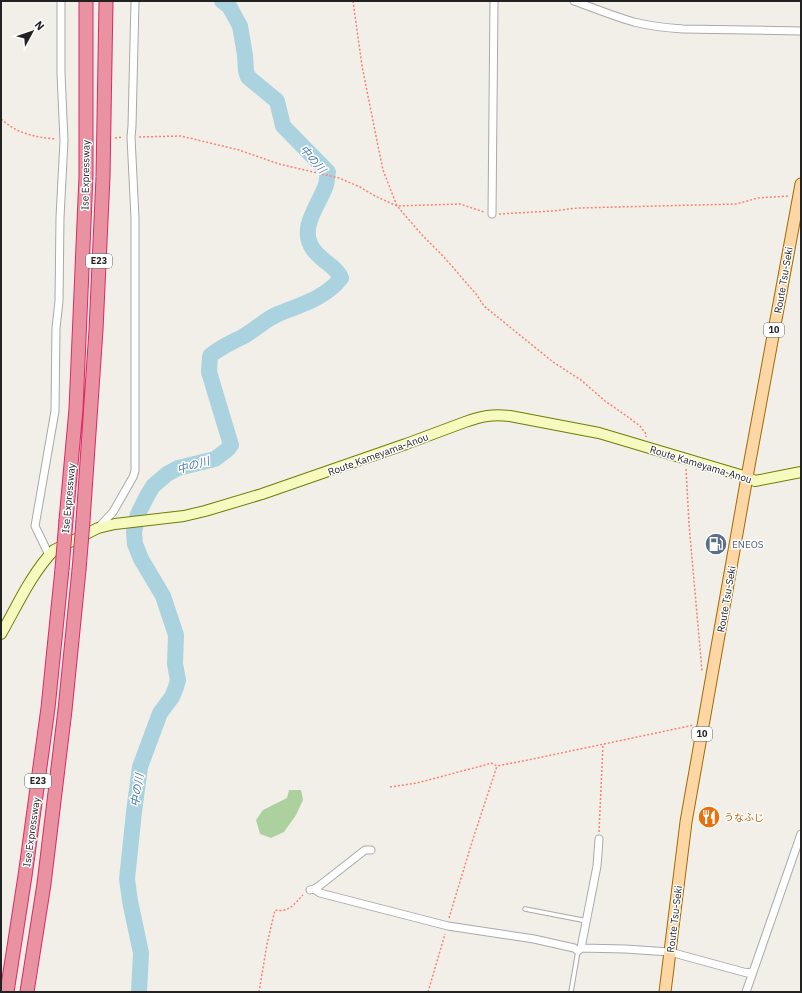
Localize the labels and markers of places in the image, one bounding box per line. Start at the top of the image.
fuel station icon: ENEOS [703,531,729,557]
place label: ENEOS [732,538,764,551]
restaurant icon: うなふじ [696,804,722,830]
place label: うなふじ [724,811,764,824]

